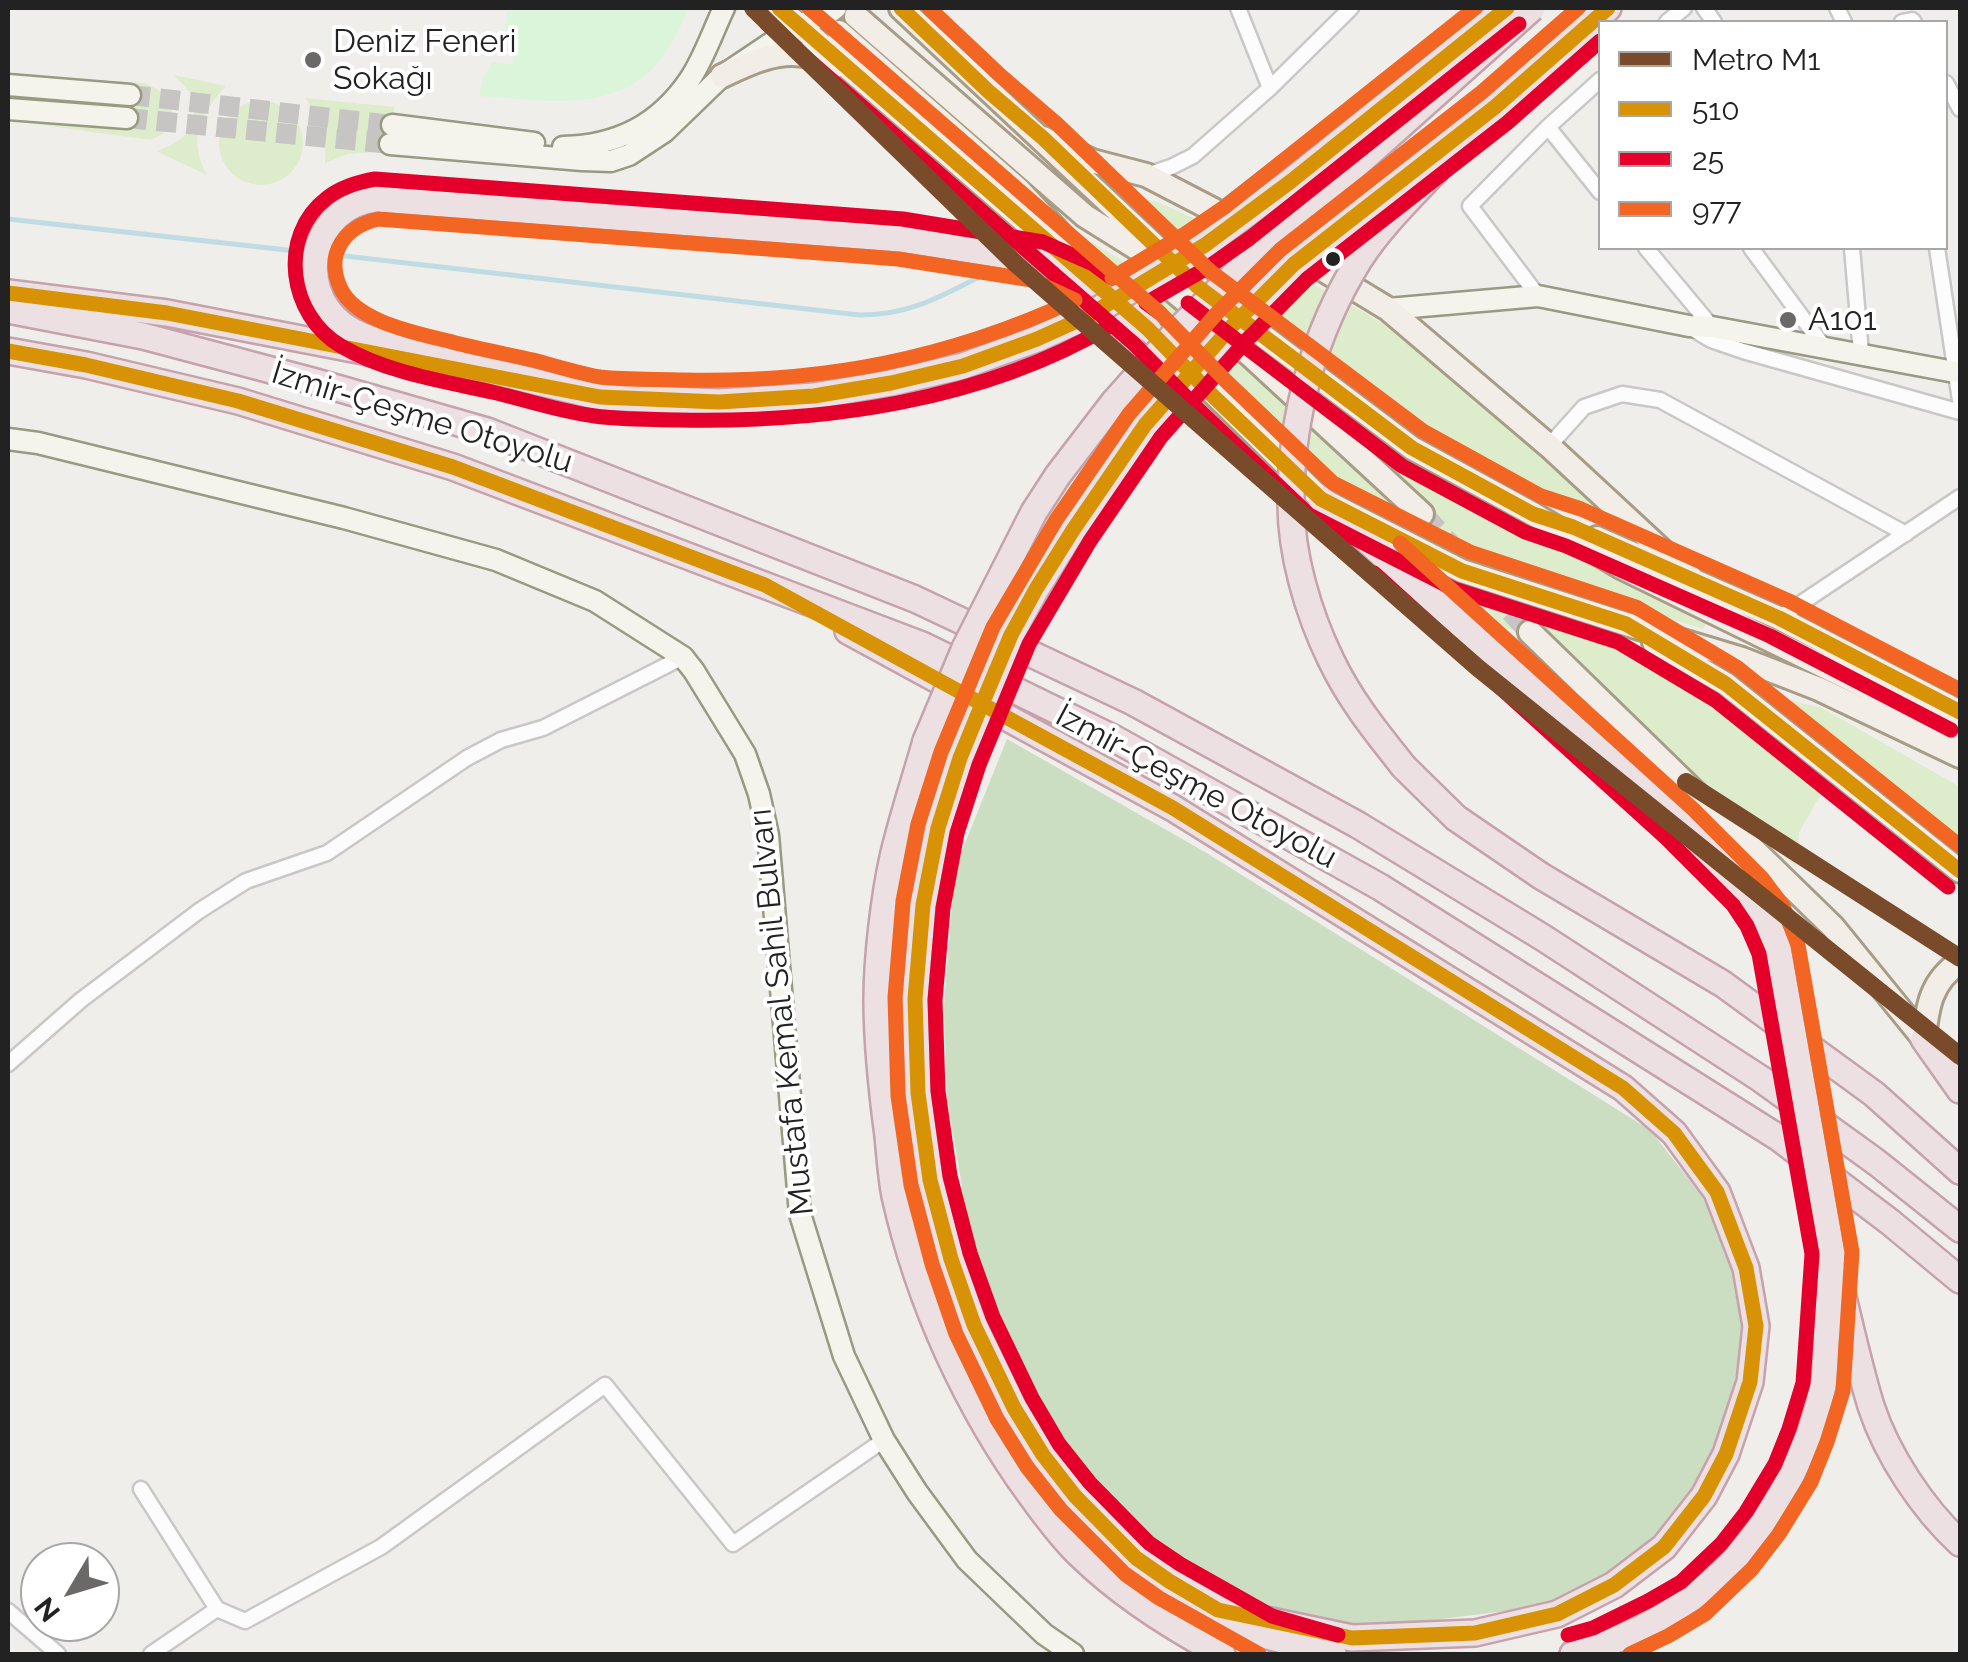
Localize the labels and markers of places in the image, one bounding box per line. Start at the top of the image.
place label: Deniz Feneri Sokağı [333,23,516,98]
marker: Deniz Feneri Sokağı [302,49,324,71]
unlabelled marker [1323,249,1343,269]
place label: A101 [1808,301,1877,339]
marker: A101 [1777,309,1799,331]

